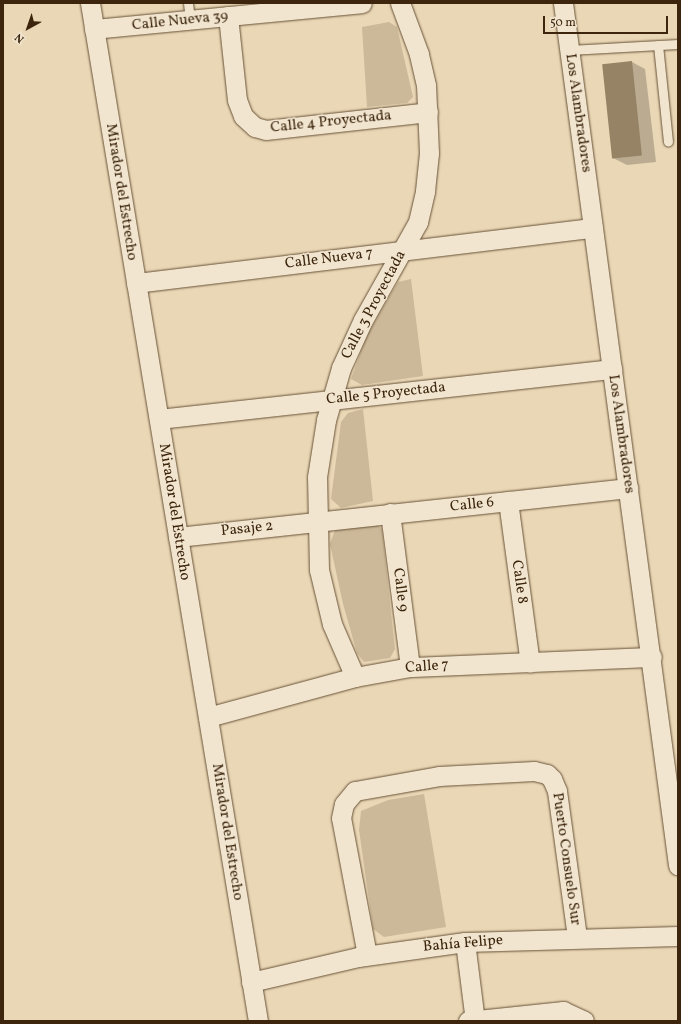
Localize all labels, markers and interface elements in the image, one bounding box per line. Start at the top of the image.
street label: Calle Nueva 39 [131,7,229,35]
north arrow [8,8,48,48]
scale bar [545,8,670,34]
text: 50 m [550,15,576,31]
text: N [12,29,28,46]
street label: Los Alambradores [561,52,595,174]
street label: Calle 4 Proyectada [270,107,392,137]
street label: Mirador del Estrecho [101,122,141,262]
street label: Calle Nueva 7 [284,245,374,273]
street label: Calle 3 Proyectada [338,248,410,362]
street label: Los Alambradores [604,373,638,495]
street label: Calle 5 Proyectada [325,379,447,409]
street label: Mirador del Estrecho [154,442,194,582]
street label: Calle 6 [449,494,495,516]
street label: Pasaje 2 [220,517,274,541]
street label: Calle 8 [507,559,531,605]
street label: Calle 9 [388,567,412,613]
street label: Calle 7 [405,657,449,677]
street label: Mirador del Estrecho [207,762,247,902]
street label: Puerto Consuelo Sur [548,791,584,927]
street label: Bahía Felipe [422,932,504,956]

